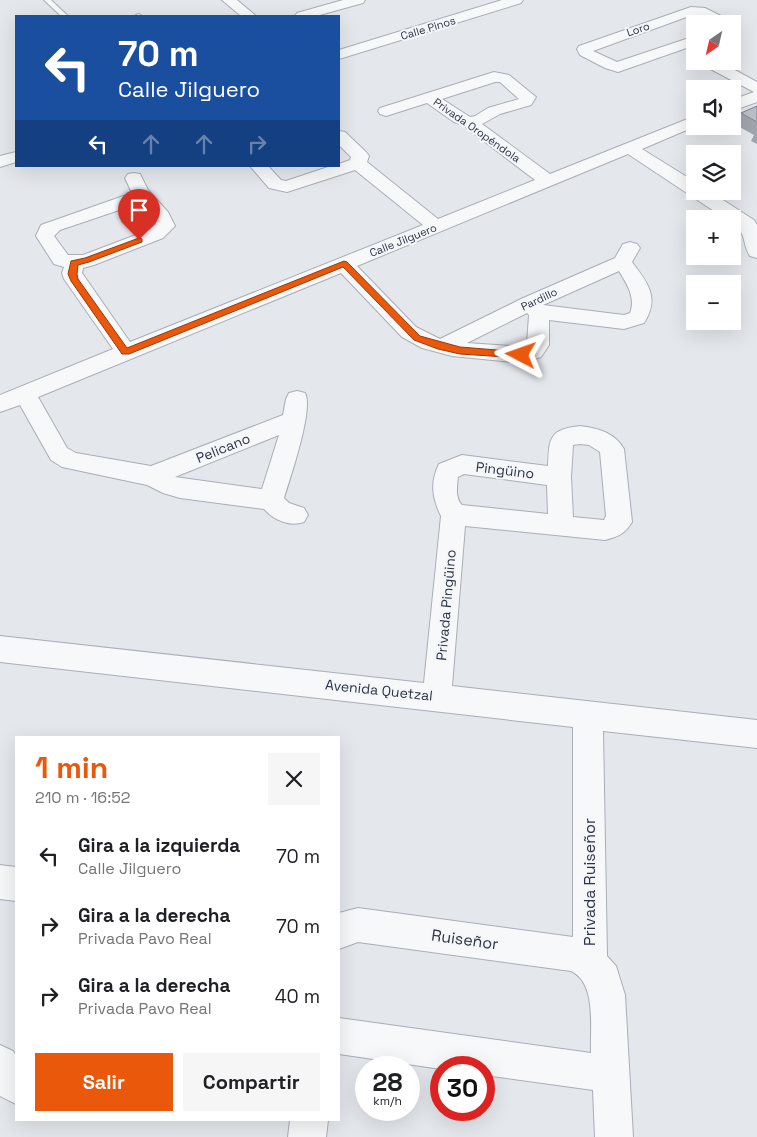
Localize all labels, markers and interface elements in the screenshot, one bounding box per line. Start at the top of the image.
street label: Calle Pinos [399,13,457,43]
north arrow [686,15,741,70]
map controls [686,15,741,330]
street label: Loro [625,18,652,39]
text: 70 m [118,32,199,76]
icon: left [35,35,100,100]
text: Calle Jilguero [118,75,260,103]
button: sound [686,80,741,135]
street label: Privada Oropéndola [431,95,524,166]
icon: left [84,130,112,158]
icon: ahead [137,130,165,158]
icon: ahead [190,130,218,158]
icon: right [243,130,271,158]
button: layers [686,145,741,200]
pin [118,189,160,240]
icon: arrive [125,196,153,224]
button: + [686,210,741,265]
street label: Calle Jilguero [367,220,439,260]
button: − [686,275,741,330]
street label: Pardillo [518,284,560,314]
position arrow [494,328,546,380]
street label: Pelicano [193,429,253,467]
street label: Pingüino [475,457,535,483]
street label: Privada Pingüino [432,549,460,661]
street label: Avenida Quetzal [324,675,434,705]
text: 1 min [35,748,108,787]
button: close [268,753,320,805]
text: 210 m · 16:52 [35,787,130,808]
street label: Privada Ruiseñor [579,818,600,946]
text: Gira a la izquierda [78,833,240,858]
icon: left [35,842,63,870]
text: 70 m [276,844,320,869]
text: Calle Jilguero [78,858,181,879]
text: Gira a la derecha [78,903,230,928]
icon: right [35,912,63,940]
text: 70 m [276,914,320,939]
street label: Ruiseñor [430,924,500,955]
text: Privada Pavo Real [78,928,212,949]
text: Gira a la derecha [78,973,230,998]
icon: right [35,982,63,1010]
text: 40 m [275,984,320,1009]
text: Privada Pavo Real [78,998,212,1019]
button: Salir [35,1053,173,1111]
button: Compartir [183,1053,320,1111]
speed limit sign: 30 [430,1056,495,1121]
text: 28 [373,1066,402,1098]
text: km/h [373,1093,402,1109]

